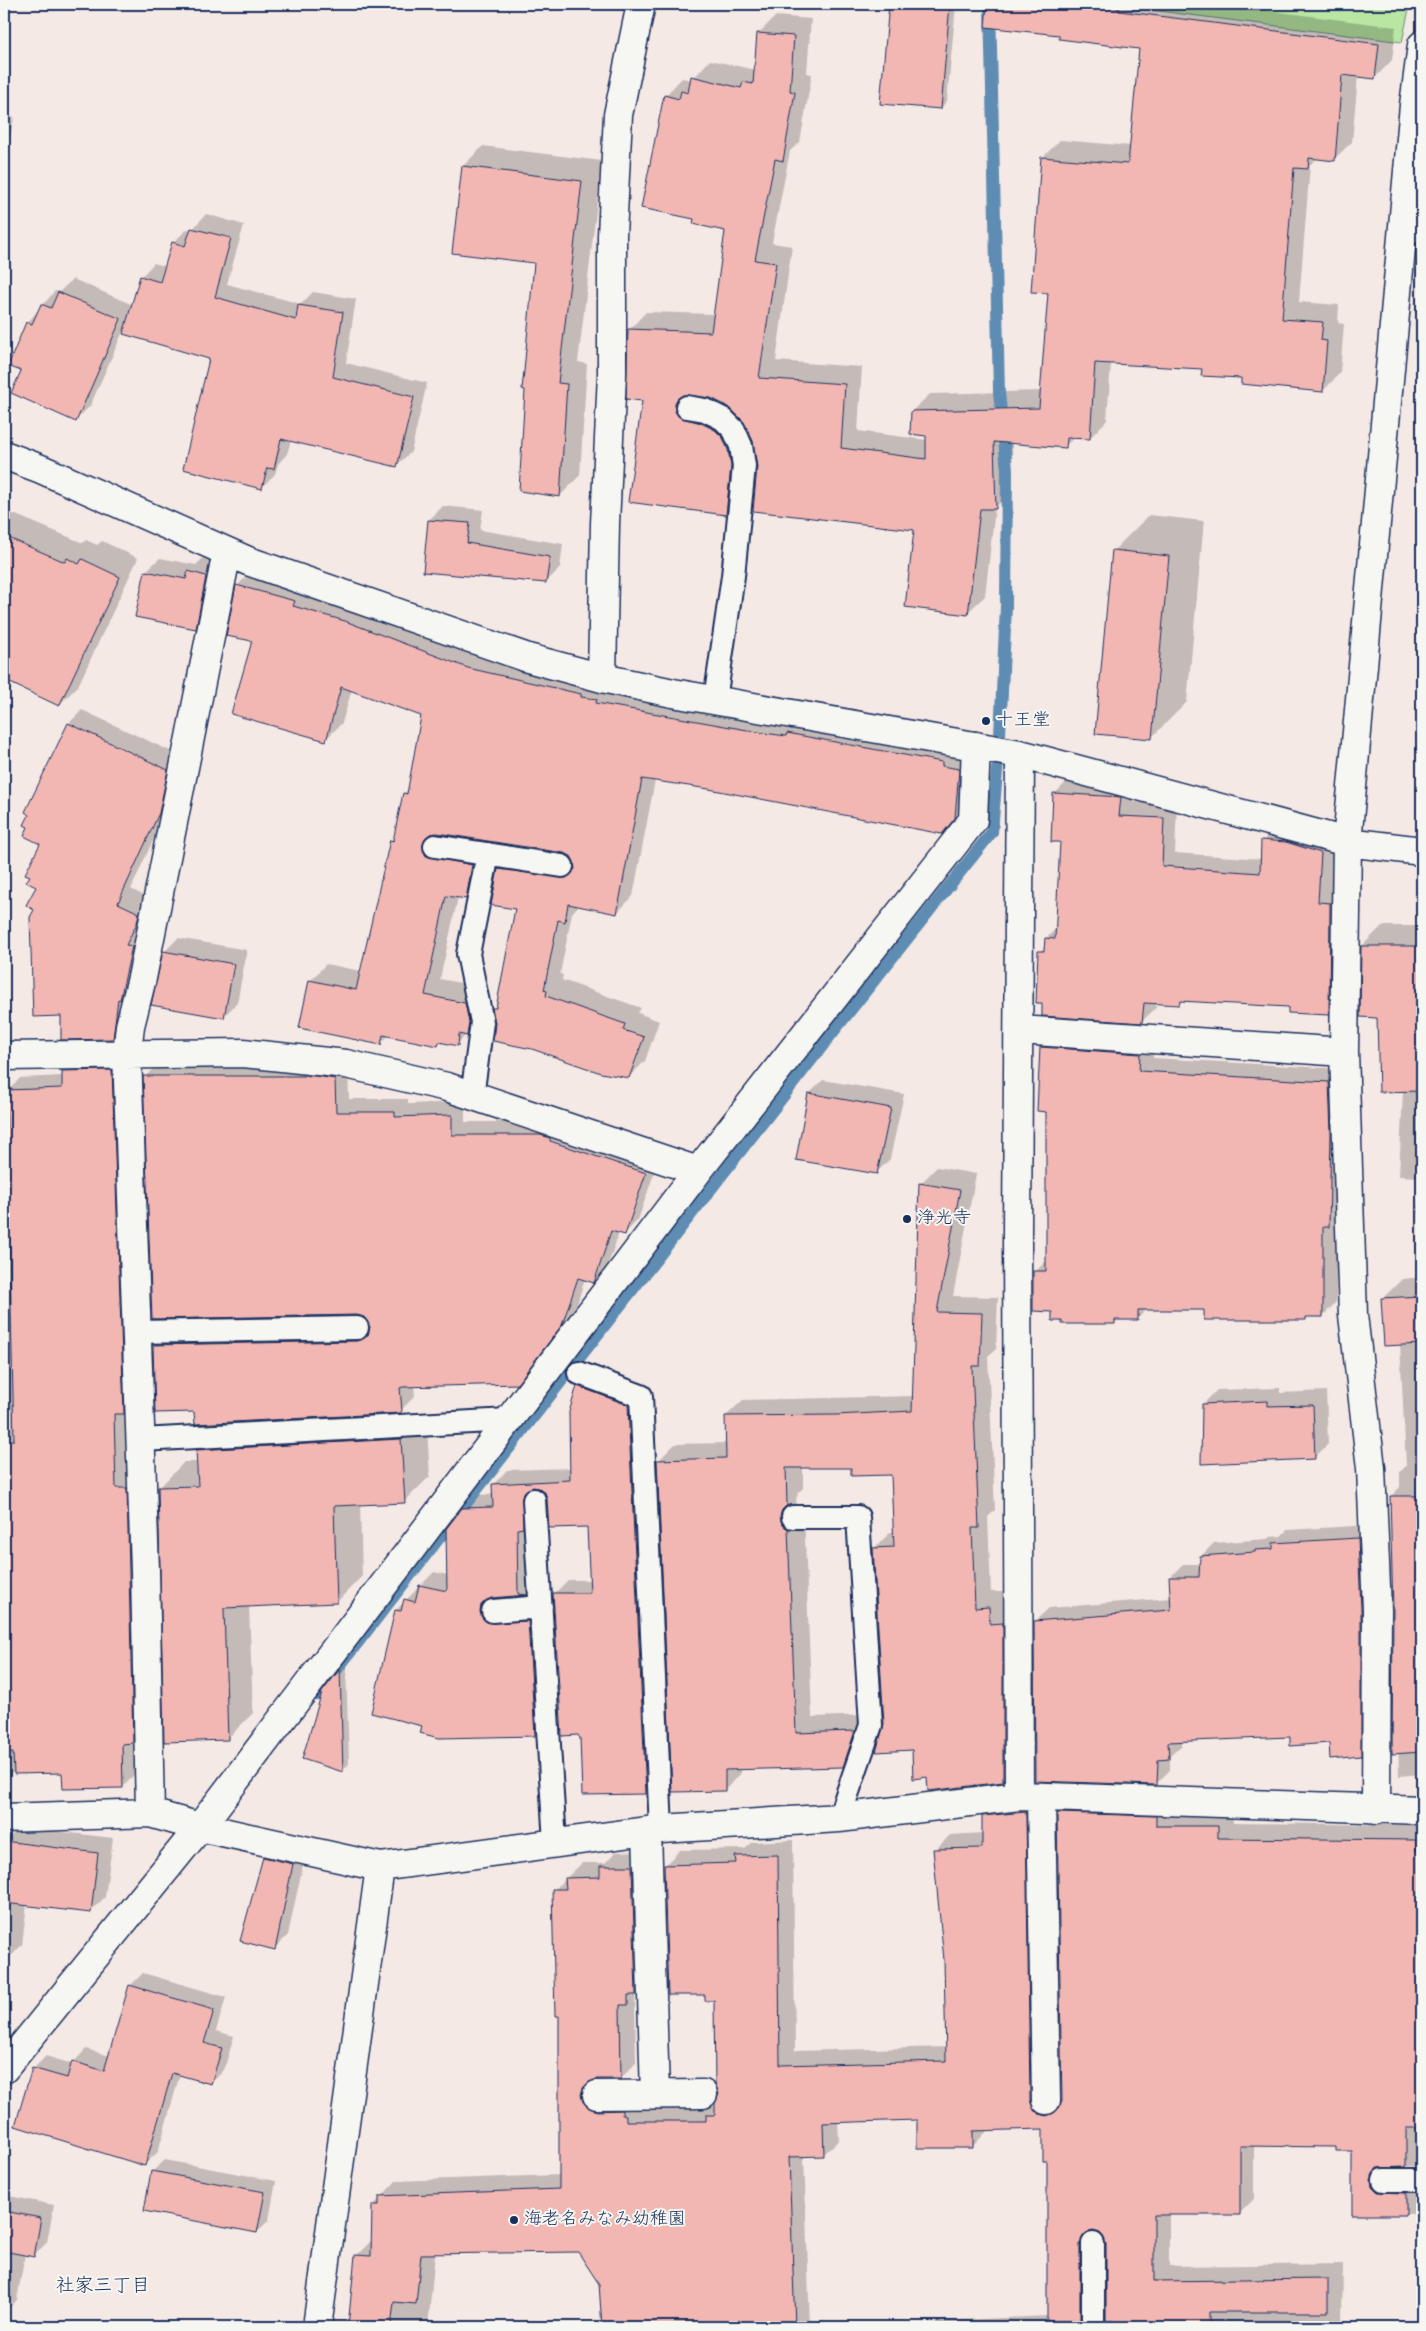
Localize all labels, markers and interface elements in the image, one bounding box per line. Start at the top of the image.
place label: 十王堂 [996,710,1050,732]
marker: 十王堂 [980,715,992,727]
place label: 浄光寺 [917,1208,971,1230]
marker: 浄光寺 [901,1213,913,1225]
place label: 海老名みなみ幼稚園 [524,2209,686,2231]
marker: 海老名みなみ幼稚園 [508,2214,520,2226]
district label: 社家三丁目 [55,2275,151,2299]

